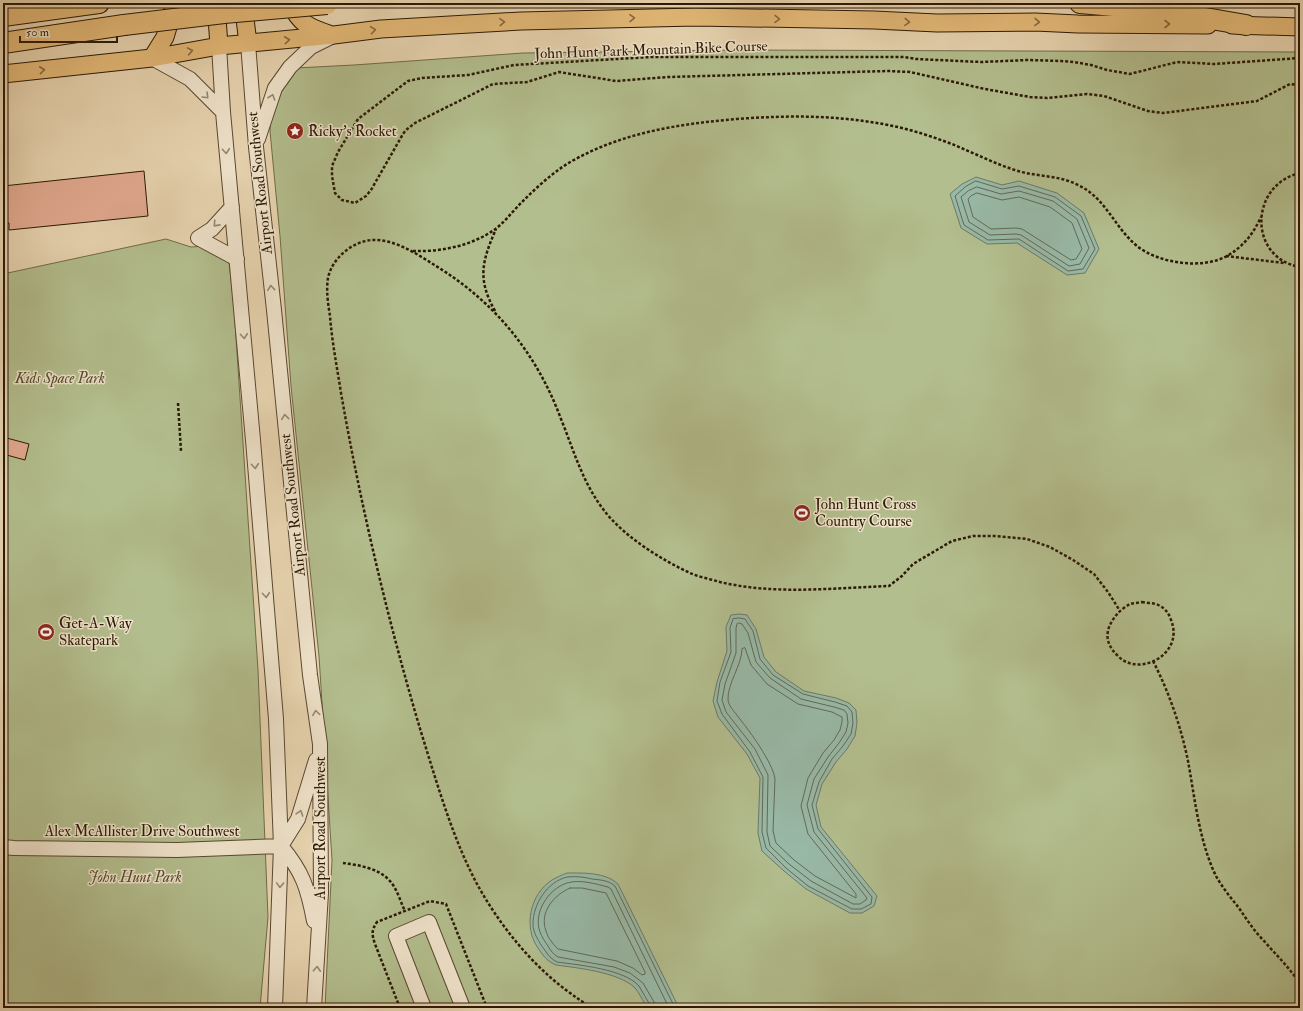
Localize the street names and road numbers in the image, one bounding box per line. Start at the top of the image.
street label: John Hunt Park Mountain Bike Course [533,36,768,65]
street label: Airport Road Southwest [243,111,278,256]
street label: Airport Road Southwest [276,433,311,578]
street label: Airport Road Southwest [311,756,331,901]
street label: Alex McAllister Drive Southwest [44,822,239,841]

